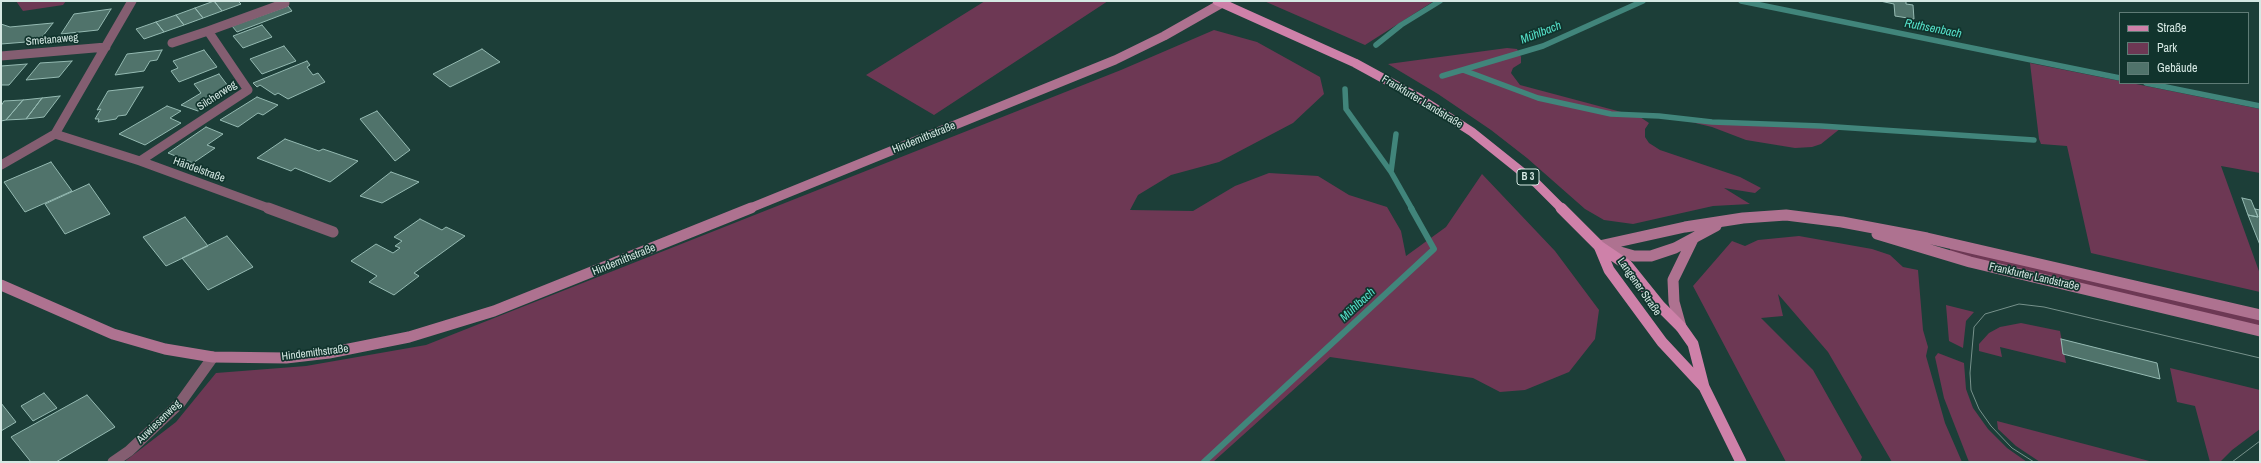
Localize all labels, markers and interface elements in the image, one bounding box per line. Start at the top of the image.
legend [2119,12,2249,84]
water label: Ruthsenbach [1903,16,1963,42]
water label: Mühlbach [1519,19,1563,47]
text: Straße [2157,20,2187,36]
street label: Smetanaweg [25,31,79,49]
text: Park [2157,40,2177,56]
text: Gebäude [2157,60,2198,76]
street label: Frankfurter Landstraße [1379,73,1465,131]
street label: Silcherweg [195,78,239,114]
street label: Hindemithstraße [890,119,958,157]
street label: Händelstraße [171,155,227,185]
road number: B 3 [1517,169,1539,185]
street label: Hindemithstraße [590,241,658,279]
street label: Langener Straße [1614,255,1664,319]
street label: Frankfurter Landstraße [1988,260,2080,294]
water label: Mühlbach [1337,285,1379,325]
street label: Hindemithstraße [281,342,349,364]
street label: Auwiesenweg [134,398,184,446]

